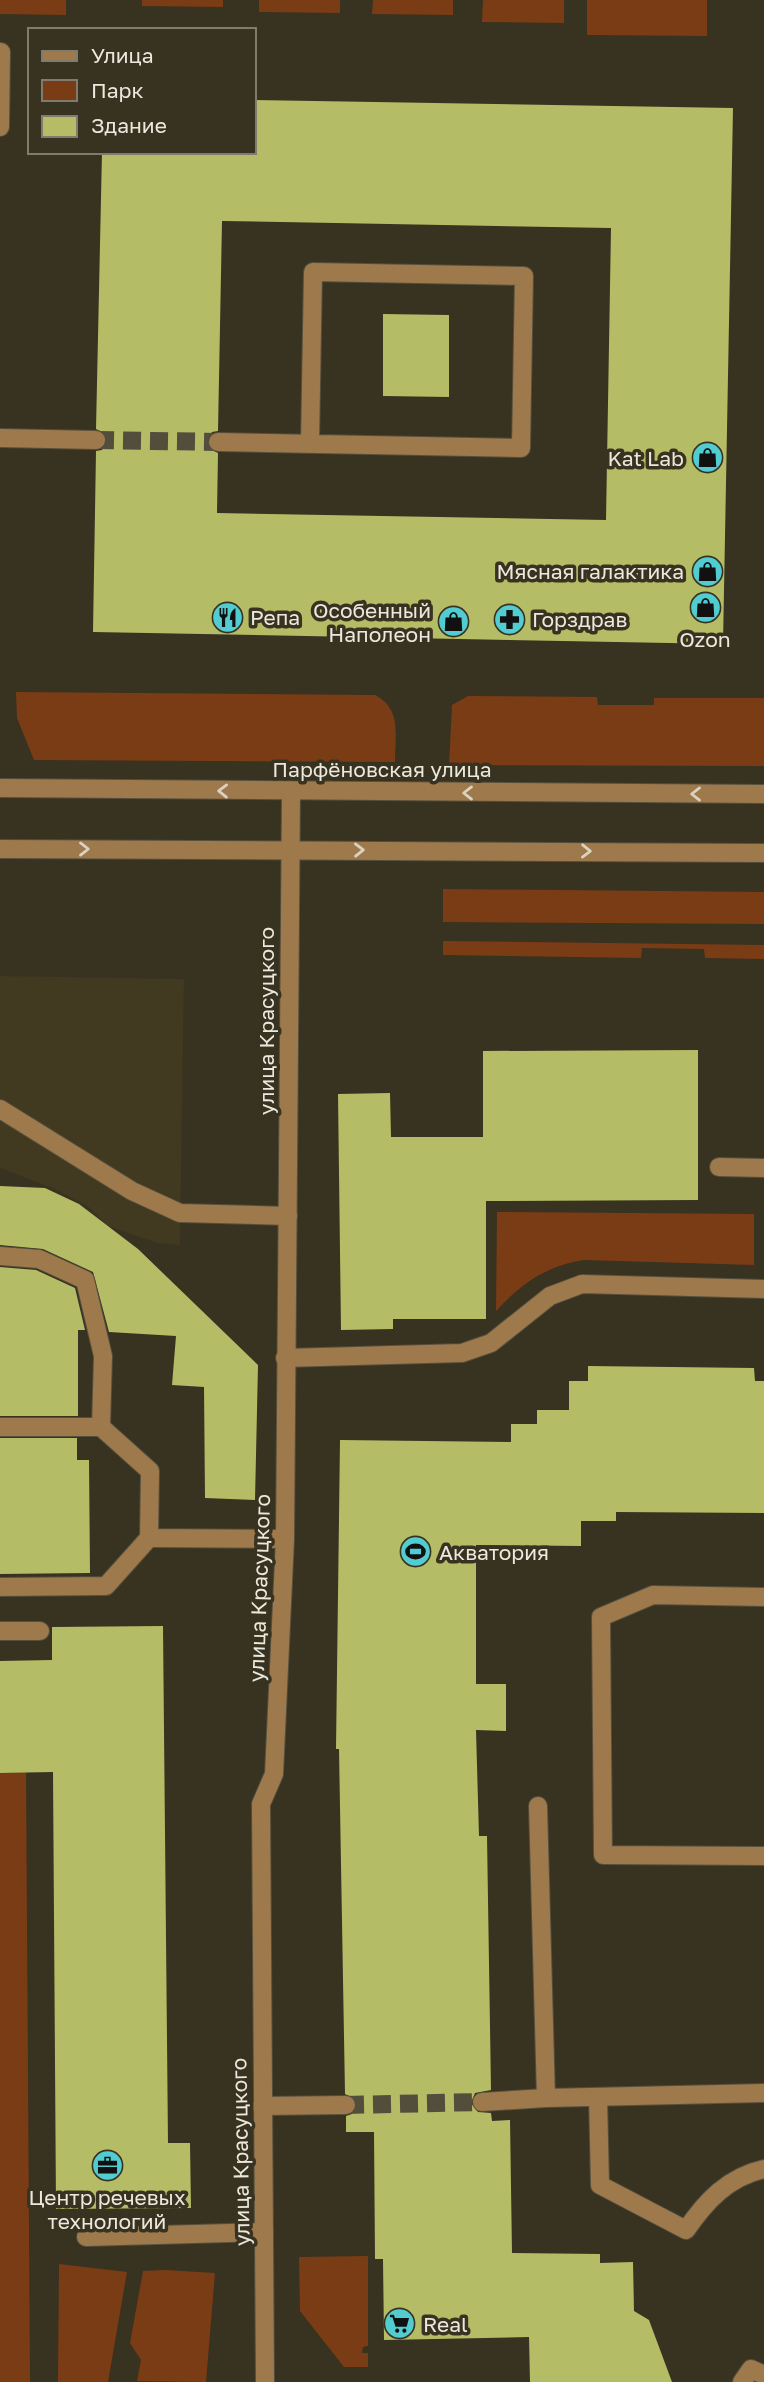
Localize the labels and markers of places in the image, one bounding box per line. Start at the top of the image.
shop icon: Kat Lab [690,441,724,475]
place label: Kat Lab [607,445,684,471]
shop icon: Мясная галактика [690,554,724,588]
place label: Мясная галактика [496,558,684,584]
shop icon: Ozon [688,590,722,624]
place label: Особенный Наполеон [313,597,431,647]
restaurant icon: Репа [210,600,244,634]
pharmacy icon: Горздрав [492,602,526,636]
place label: Репа [250,604,300,630]
shop icon: Особенный Наполеон [437,605,471,639]
place label: Горздрав [532,606,627,632]
place label: Ozon [679,626,731,652]
sports icon: Акватория [399,1535,433,1569]
place label: Акватория [439,1539,549,1565]
office icon: Центр речевых технологий [90,2148,124,2182]
place label: Центр речевых технологий [29,2184,186,2234]
supermarket icon: Real [383,2307,417,2341]
place label: Real [423,2311,468,2337]

